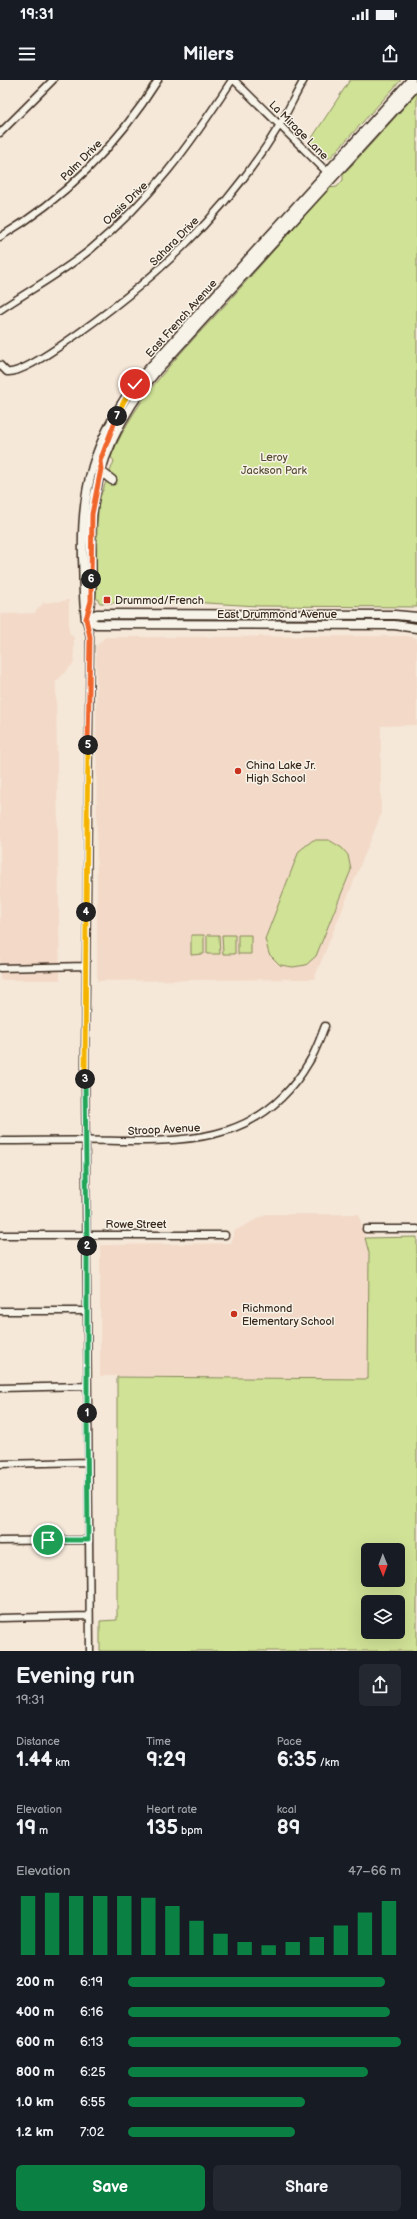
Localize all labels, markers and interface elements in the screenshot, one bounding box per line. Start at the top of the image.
text: 19:31 [20,5,54,24]
icon: menu [16,43,38,65]
icon: share [379,43,401,65]
text: Milers [183,44,234,65]
street label: La Mirage Lane [266,98,331,163]
street label: Palm Drive [58,137,105,184]
street label: Oasis Drive [100,179,151,228]
street label: Sahara Drive [147,214,202,269]
street label: East French Avenue [143,276,220,360]
pin [118,367,152,401]
icon: check [124,373,146,395]
pin: 7 [107,406,127,426]
text: 7 [114,409,120,422]
park label: Leroy Jackson Park [241,451,308,477]
pin: 6 [81,569,101,589]
text: 6 [88,572,94,585]
place label: Drummod/French [115,594,204,607]
marker: Drummod/French [102,595,112,605]
street label: East Drummond Avenue [217,608,338,621]
pin: 5 [78,735,98,755]
text: 5 [85,738,91,751]
place label: China Lake Jr. High School [246,759,316,785]
marker: China Lake Jr. High School [233,766,243,776]
pin: 4 [76,902,96,922]
text: 4 [83,905,89,918]
pin: 3 [75,1069,95,1089]
text: 3 [82,1072,88,1085]
street label: Stroop Avenue [127,1121,201,1138]
street label: Rowe Street [106,1218,167,1231]
pin: 2 [77,1236,97,1256]
text: 2 [84,1239,90,1252]
place label: Richmond Elementary School [242,1302,334,1328]
marker: Richmond Elementary School [229,1309,239,1319]
pin: 1 [77,1403,97,1423]
text: 1 [85,1406,89,1419]
pin [31,1523,65,1557]
icon: arrive [37,1529,59,1551]
north arrow [361,1543,405,1587]
map controls [361,1543,405,1639]
button: layers [361,1595,405,1639]
text: Evening run [16,1663,135,1690]
button: share [359,1664,401,1706]
text: 19:31 [16,1692,44,1708]
text: Distance [16,1735,60,1748]
text: Time [146,1735,171,1748]
text: Pace [277,1735,302,1748]
text: 1.44 [16,1748,52,1772]
text: 9:29 [146,1748,187,1772]
text: 6:35 [277,1748,317,1772]
text: km [52,1756,70,1769]
text: /km [317,1756,339,1769]
text: Elevation [16,1803,62,1816]
text: Heart rate [146,1803,197,1816]
text: kcal [277,1803,296,1816]
text: 19 [16,1816,36,1840]
text: 135 [146,1816,178,1840]
text: 89 [277,1816,300,1840]
text: m [36,1824,48,1837]
text: bpm [178,1824,203,1837]
text: Elevation [16,1863,70,1879]
text: 47–66 m [348,1863,401,1879]
text: 200 m [16,1974,54,1990]
text: 6:19 [80,1974,103,1990]
text: 400 m [16,2004,54,2020]
text: 6:16 [80,2004,104,2020]
text: 600 m [16,2034,55,2050]
text: 6:13 [80,2034,104,2050]
text: 800 m [16,2064,55,2080]
text: 6:25 [80,2064,106,2080]
text: 1.0 km [16,2094,54,2110]
text: 6:55 [80,2094,105,2110]
text: 1.2 km [16,2124,54,2140]
text: 7:02 [80,2124,104,2140]
button: Save [16,2165,205,2211]
button: Share [213,2165,401,2211]

